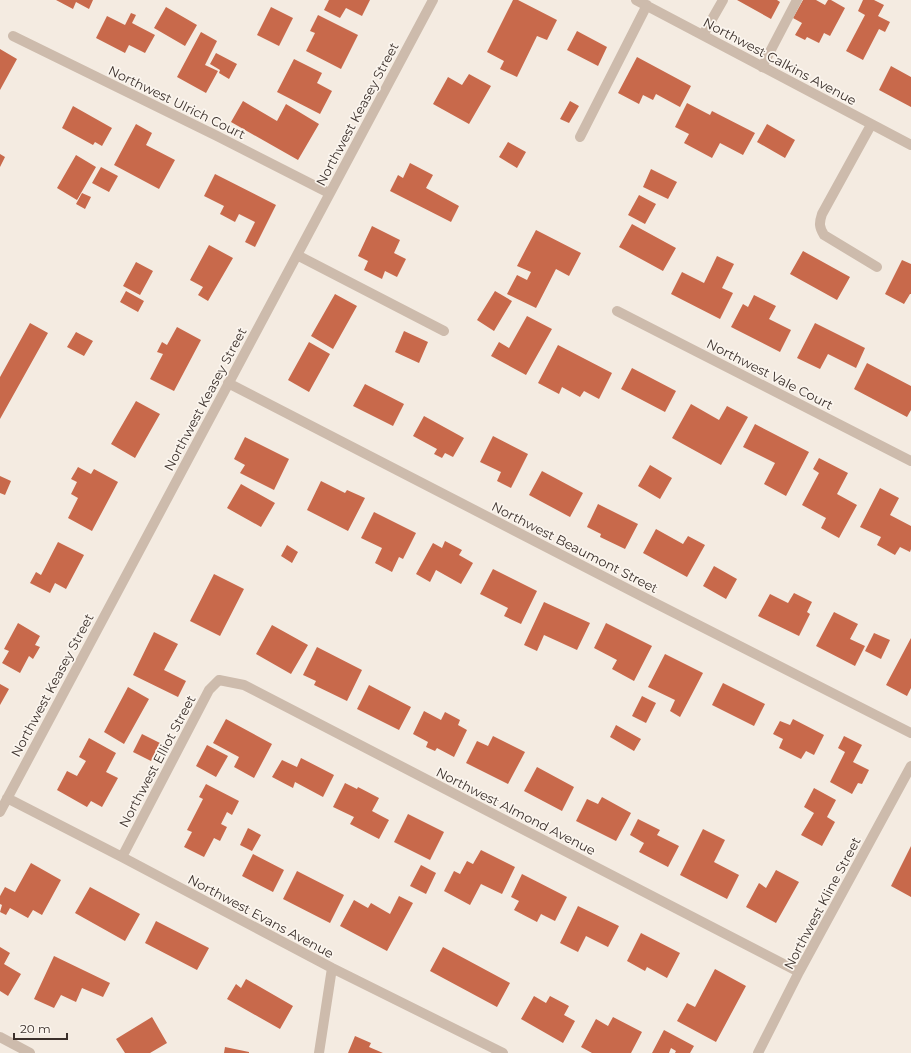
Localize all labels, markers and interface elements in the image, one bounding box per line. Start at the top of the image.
street label: Northwest Calkins Avenue [701,14,860,108]
street label: Northwest Keasey Street [312,39,402,189]
street label: Northwest Ulrich Court [106,62,248,142]
street label: Northwest Keasey Street [160,324,250,474]
street label: Northwest Vale Court [704,335,836,413]
street label: Northwest Beaumont Street [489,498,661,596]
street label: Northwest Keasey Street [7,610,97,760]
street label: Northwest Elliot Street [115,692,199,830]
street label: Northwest Almond Avenue [434,764,599,858]
street label: Northwest Kline Street [780,834,864,972]
street label: Northwest Evans Avenue [185,871,337,961]
scale bar [14,1015,67,1041]
text: 20 m [20,1021,51,1036]

